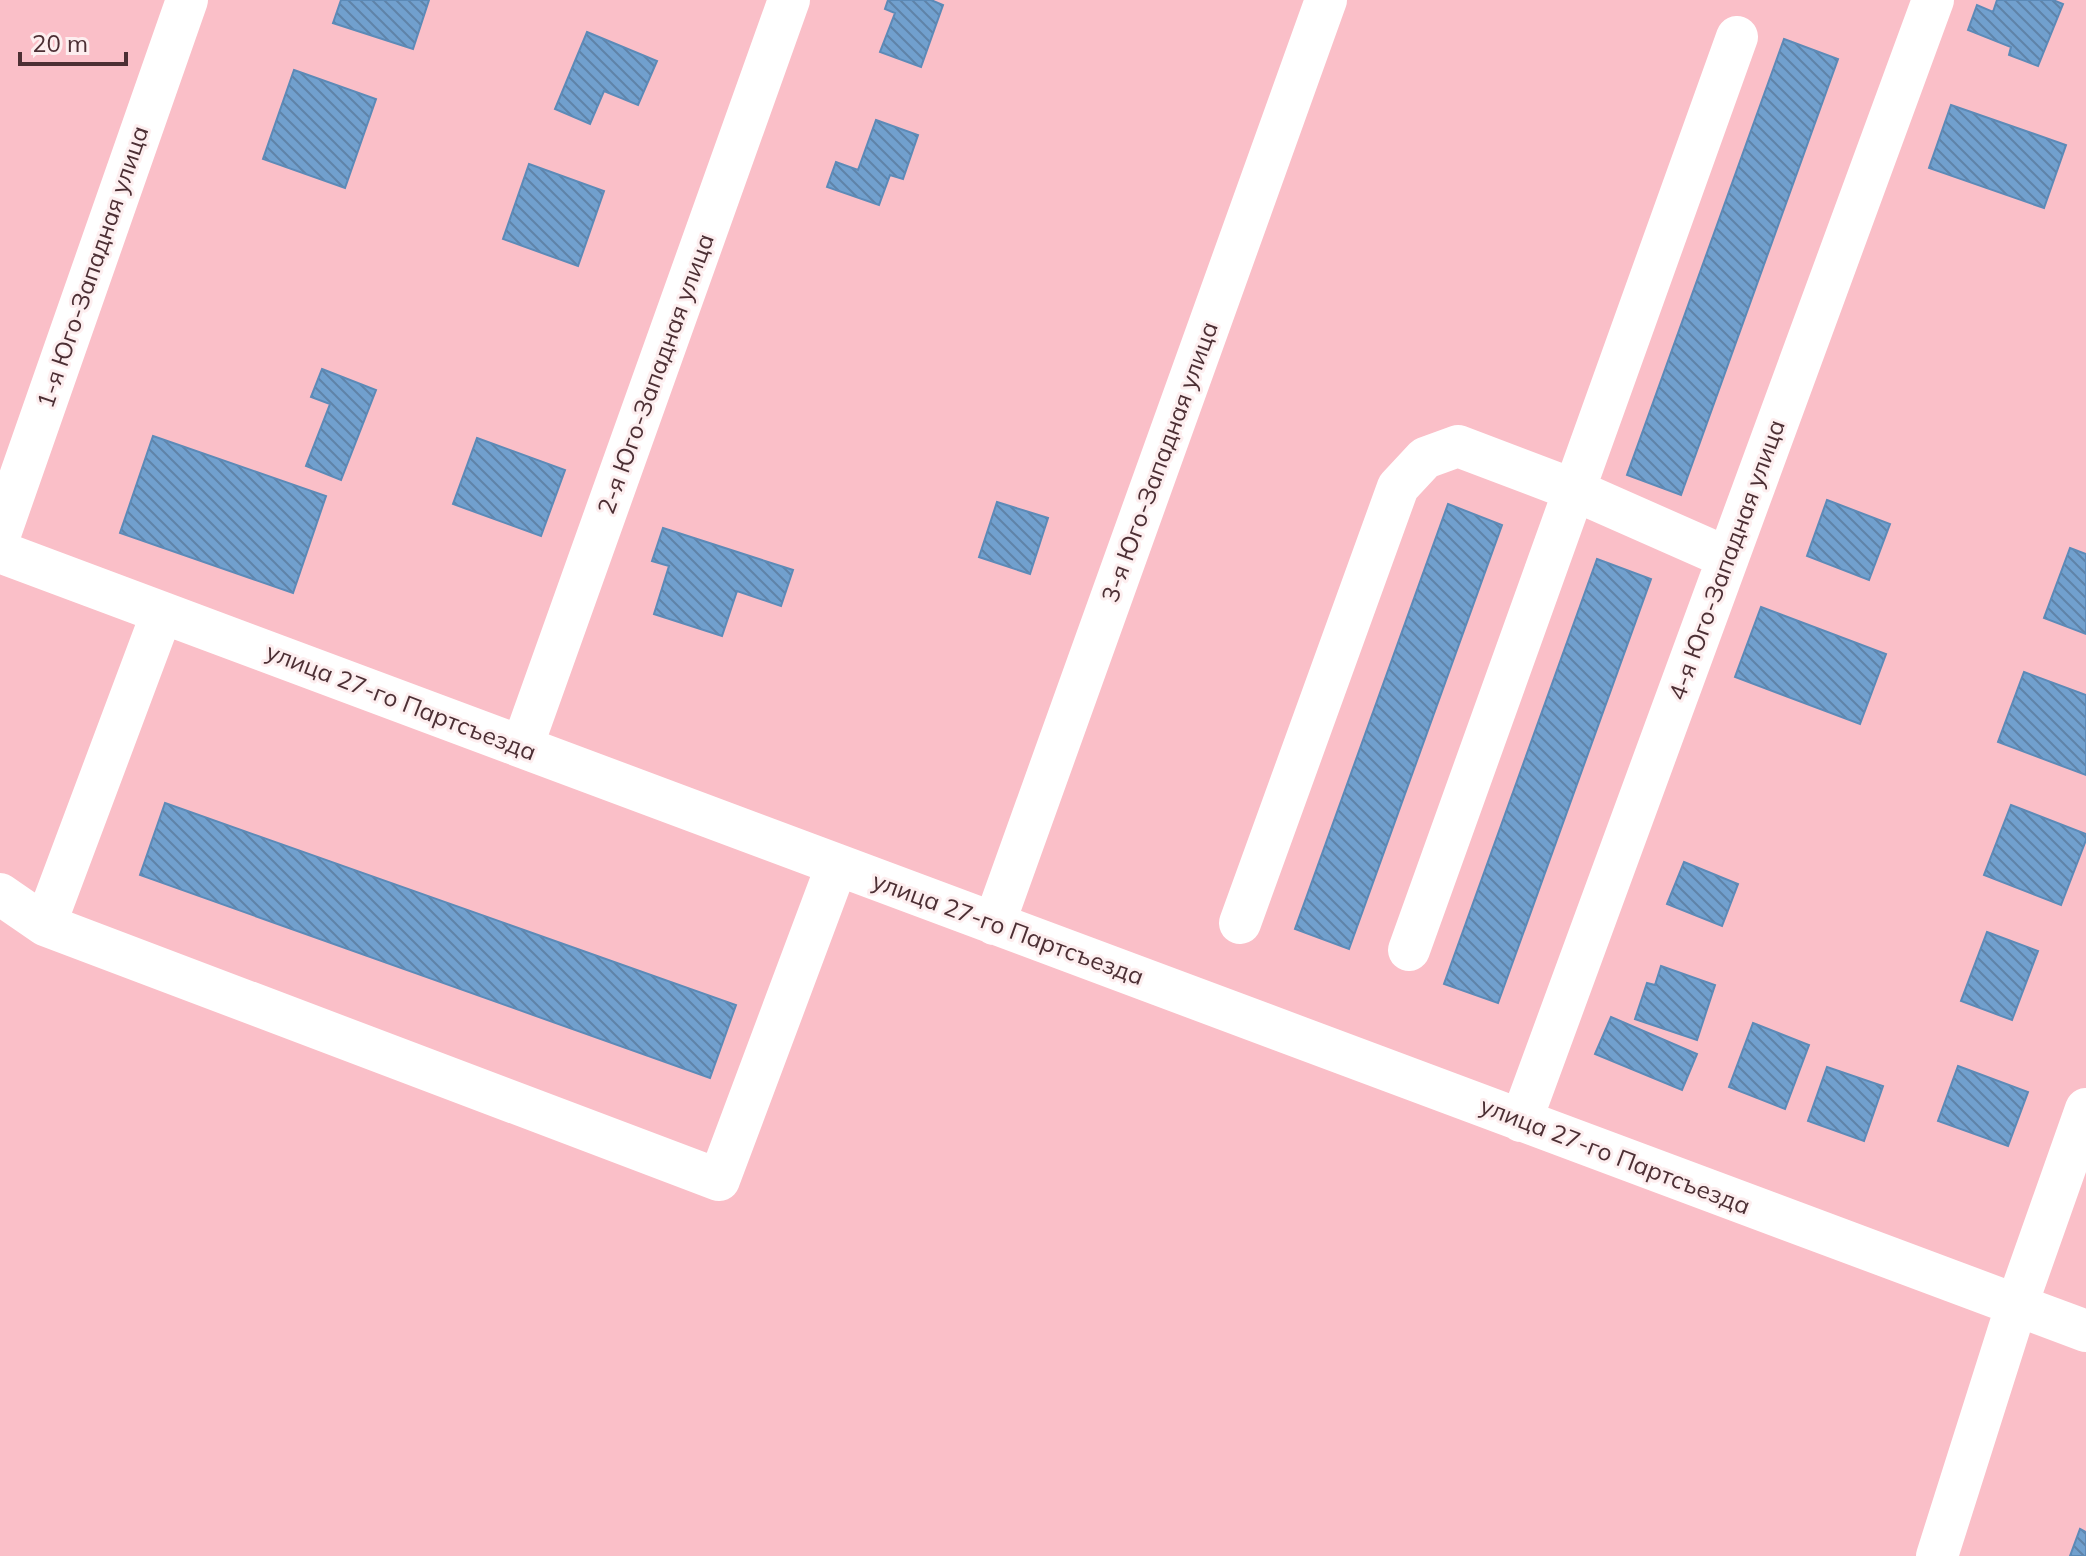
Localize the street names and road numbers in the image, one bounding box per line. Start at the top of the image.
street label: 1-я Юго-Западная улица [30,122,155,412]
street label: 2-я Юго-Западная улица [590,229,720,518]
street label: 3-я Юго-Западная улица [1094,317,1224,606]
street label: 4-я Юго-Западная улица [1661,415,1791,704]
street label: улица 27-го Партсъезда [262,636,541,766]
street label: улица 27-го Партсъезда [868,865,1148,991]
street label: улица 27-го Партсъезда [1476,1090,1755,1220]

